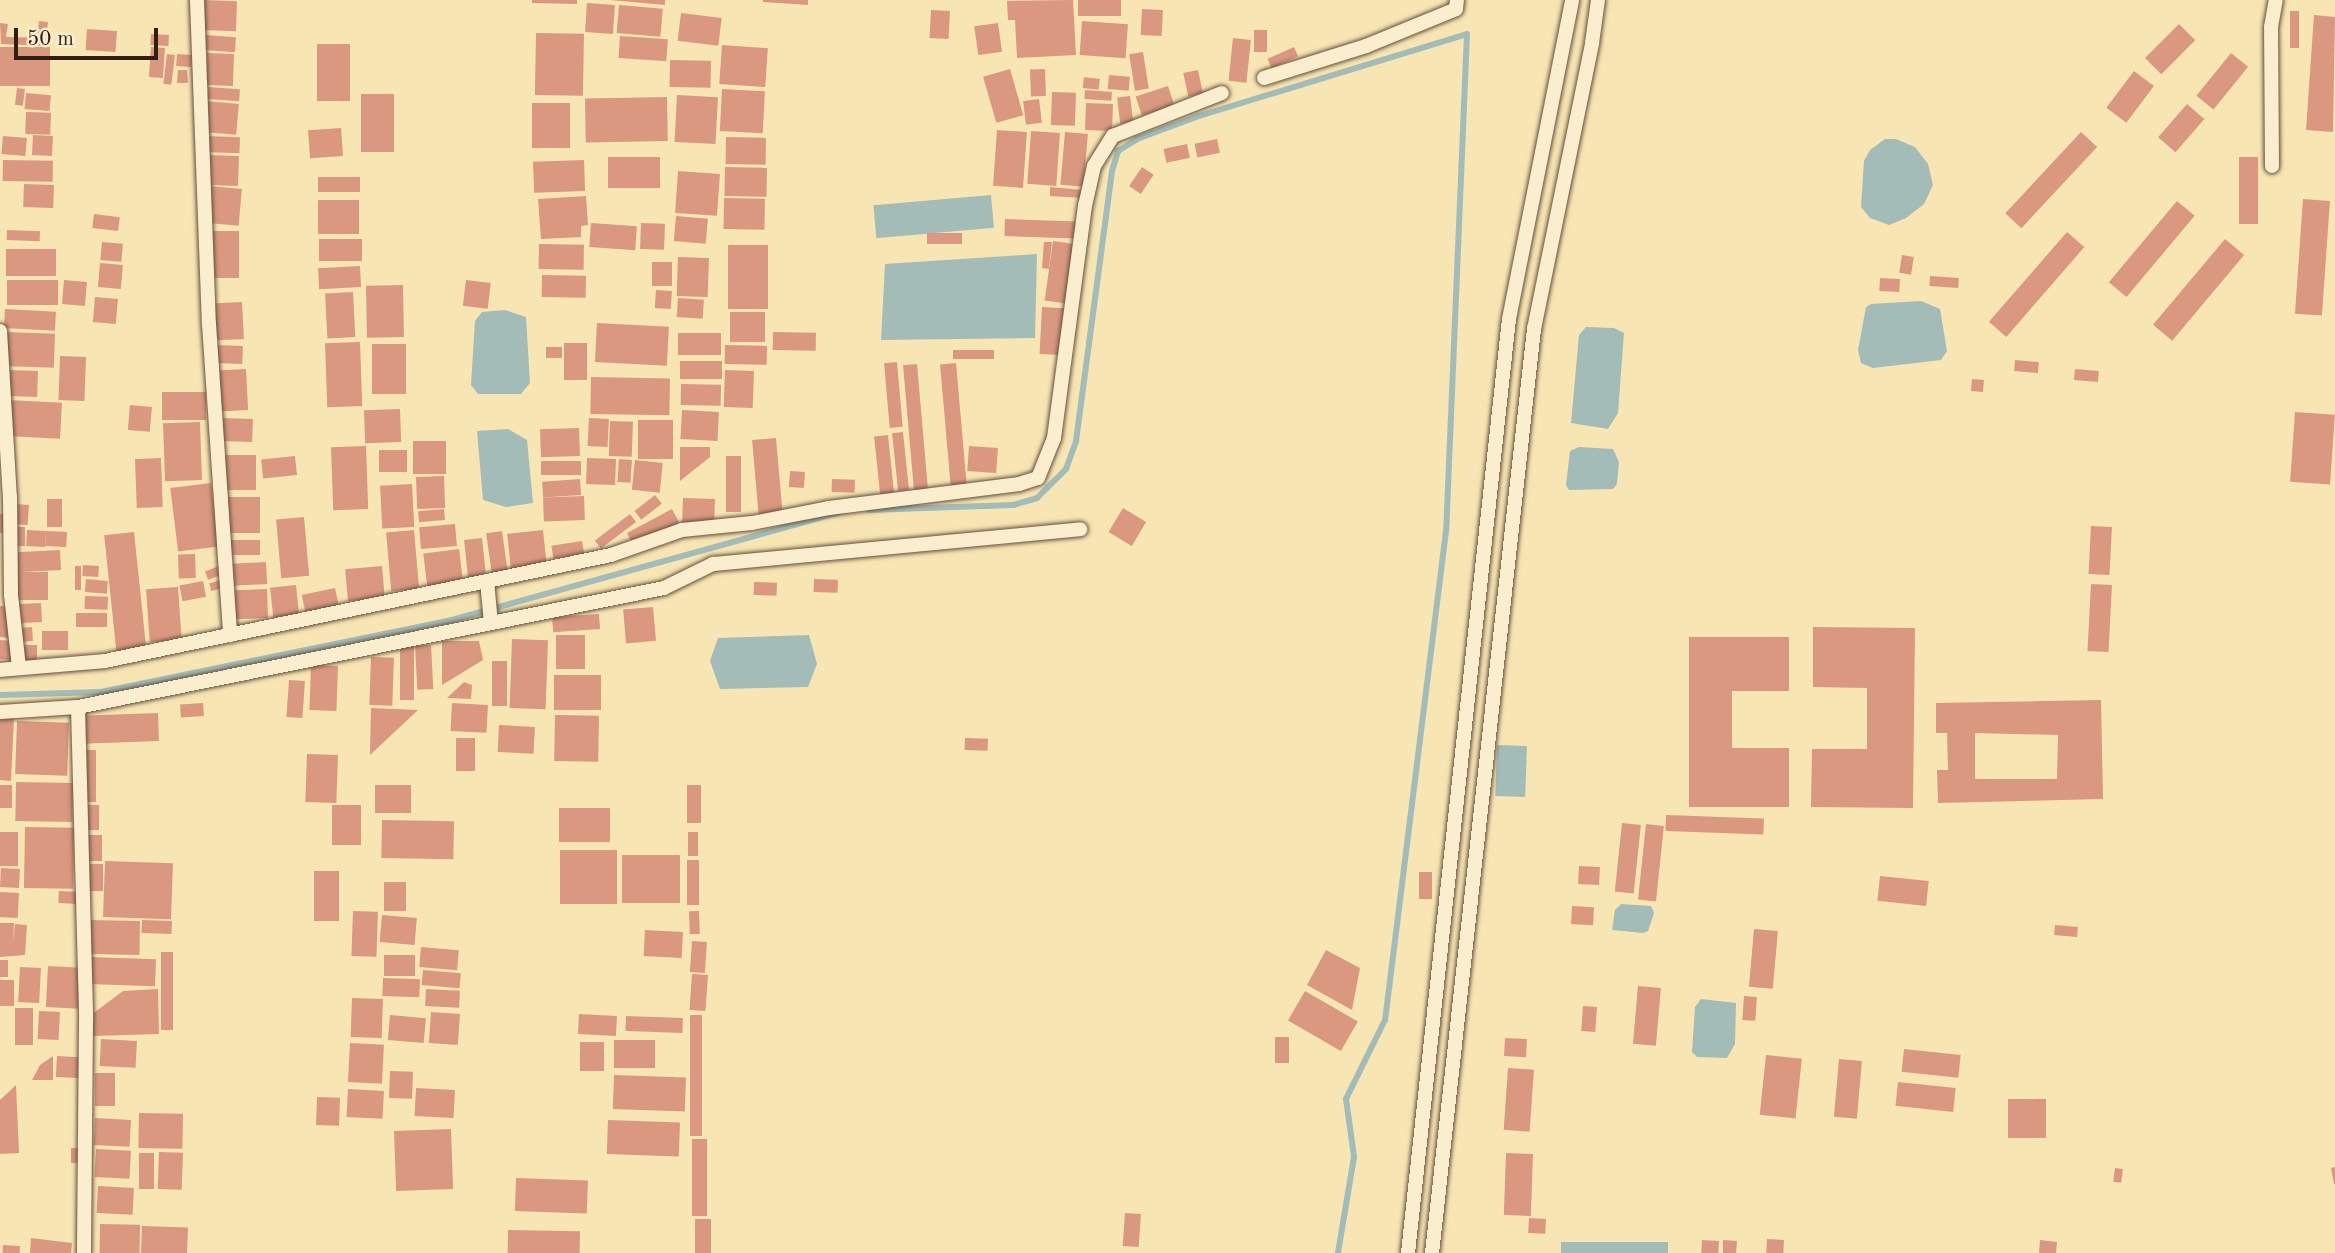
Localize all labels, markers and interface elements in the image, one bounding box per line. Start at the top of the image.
scale bar [18,14,161,58]
text: 50 m [27,29,74,50]

